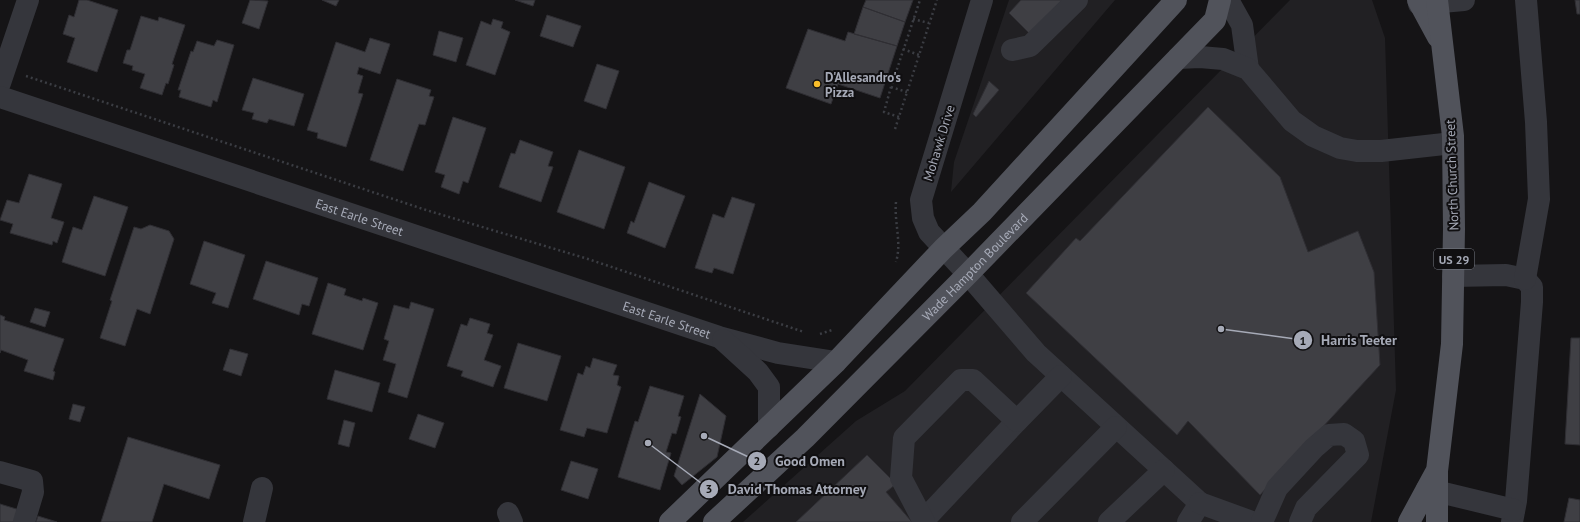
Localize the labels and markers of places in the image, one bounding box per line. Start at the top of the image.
place label: D'Allesandro's Pizza [825,69,902,101]
marker: D'Allesandro's Pizza [812,79,822,89]
callout: Harris Teeter [1293,327,1405,353]
callout: Good Omen [747,448,853,474]
callout: David Thomas Attorney [699,476,874,502]

